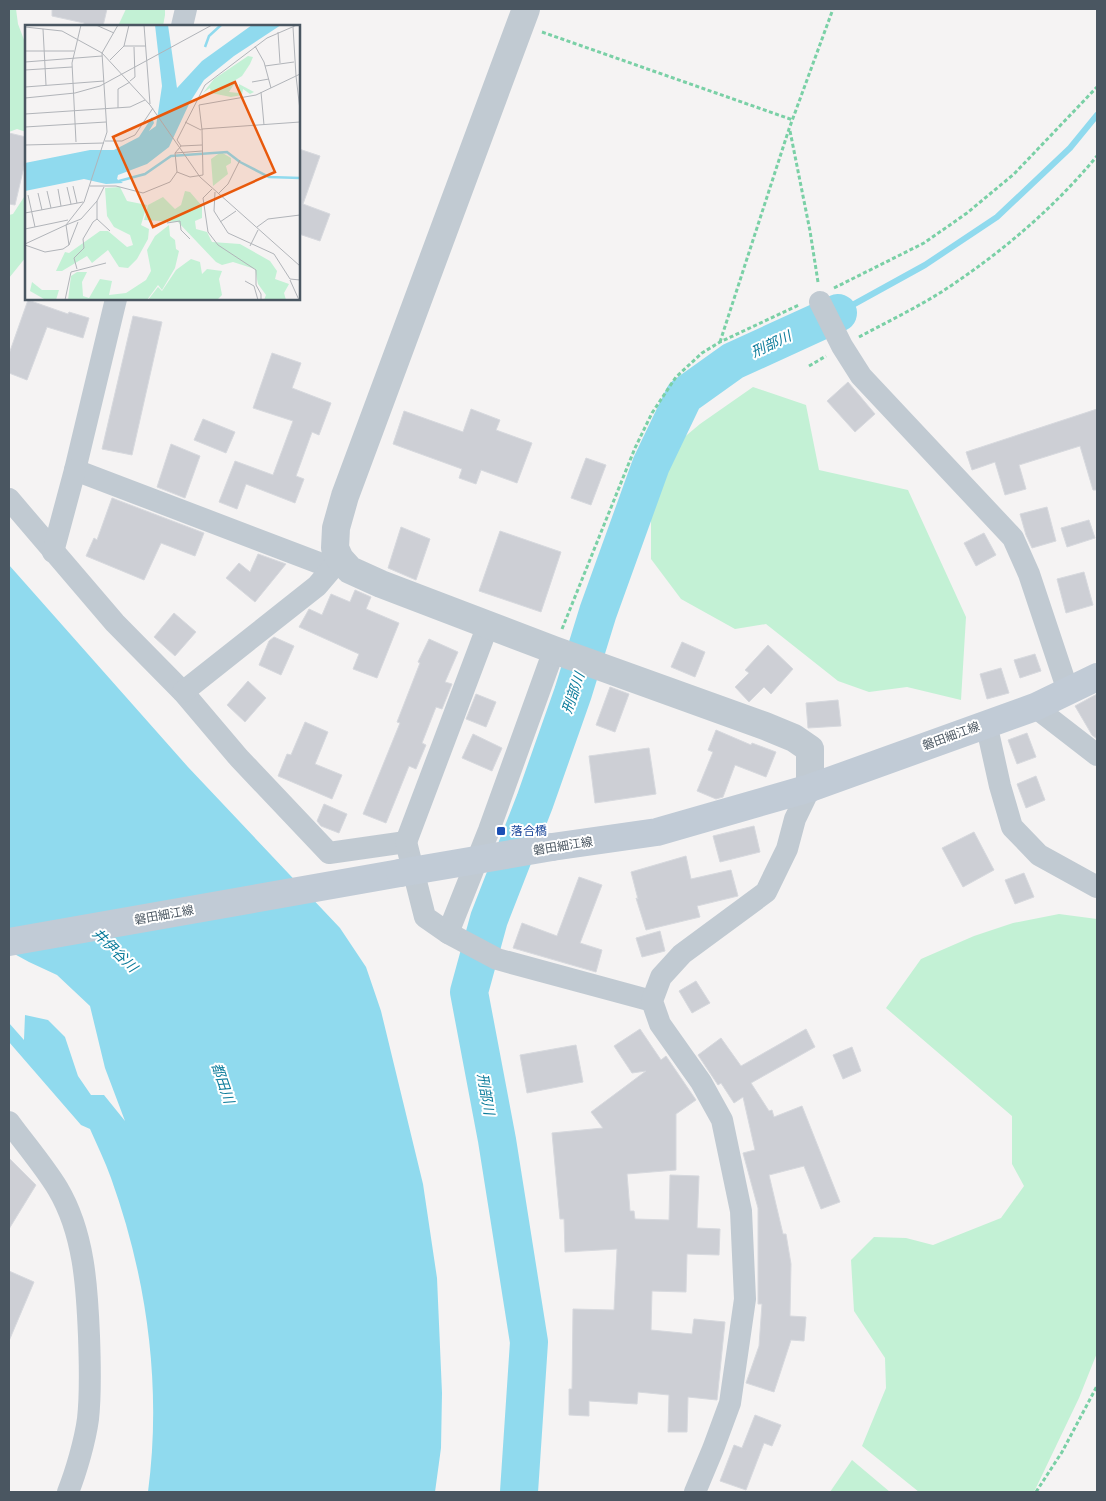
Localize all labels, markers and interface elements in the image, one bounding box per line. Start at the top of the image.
inset map [25,25,300,300]
water label: 刑部川 [749,327,795,360]
water label: 刑部川 [559,669,588,715]
street label: 磐田細江線 [920,719,982,753]
place label: 落合橋 [511,824,547,838]
marker: 落合橋 [495,825,507,837]
street label: 磐田細江線 [532,834,594,858]
street label: 磐田細江線 [133,903,195,927]
water label: 井伊谷川 [89,925,142,977]
water label: 都田川 [209,1061,238,1107]
water label: 刑部川 [474,1072,498,1118]

